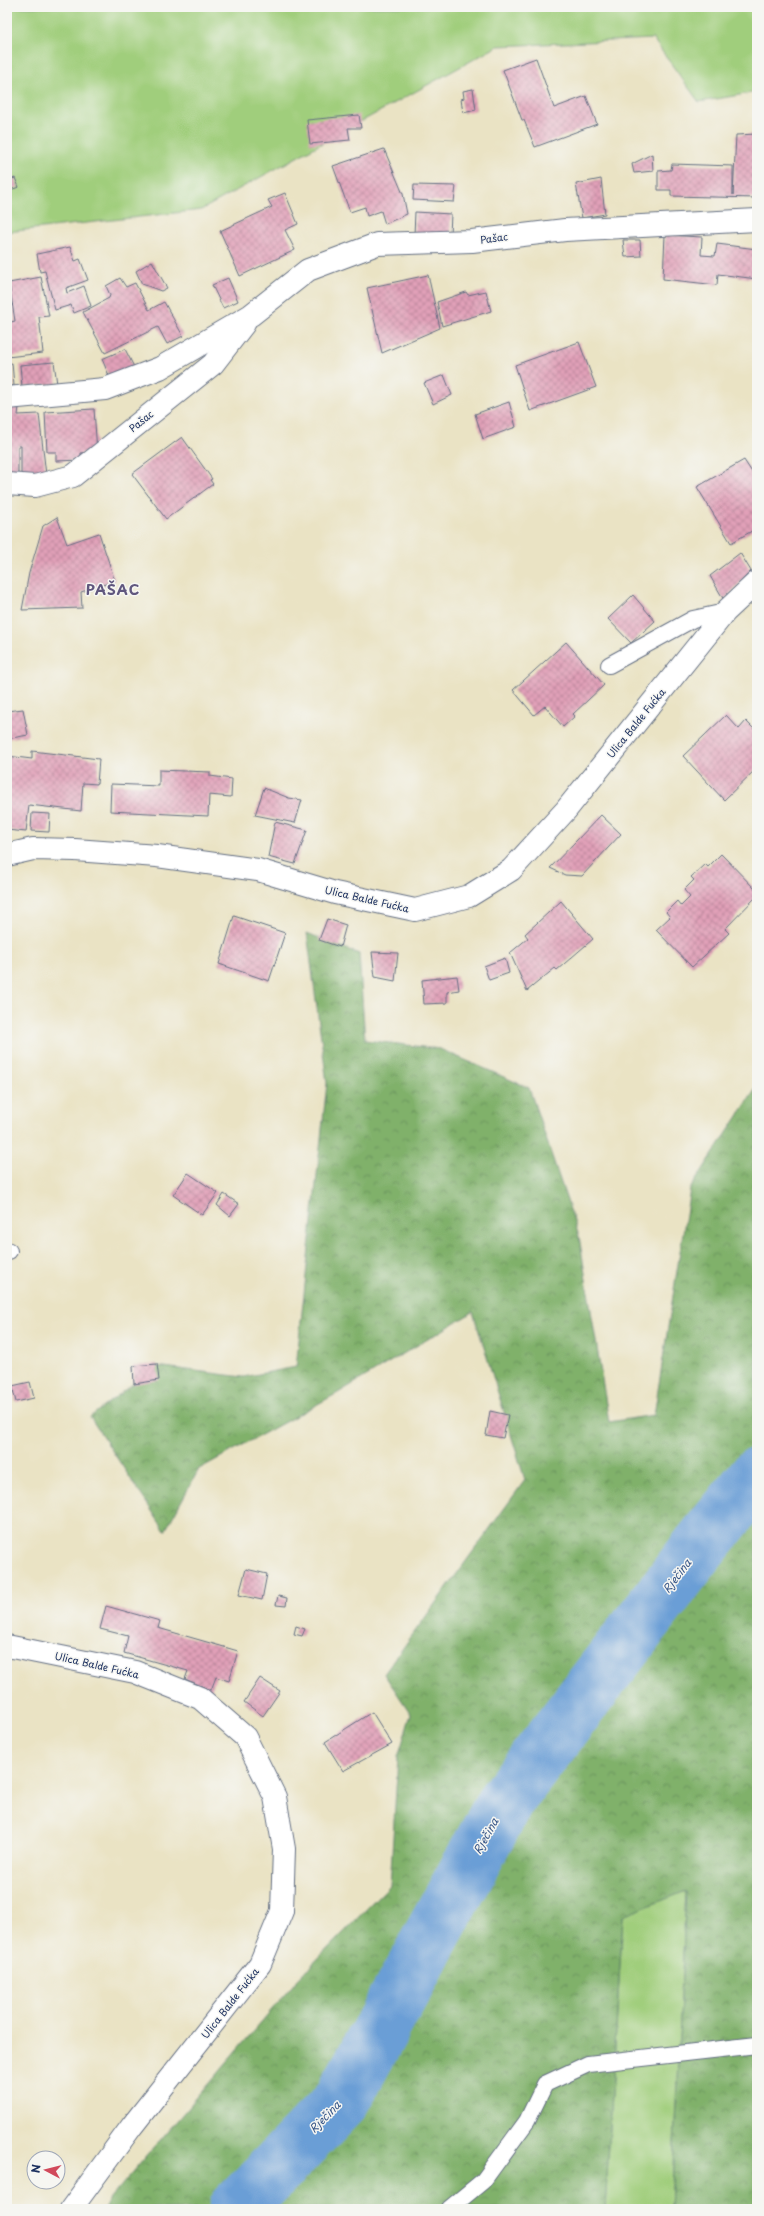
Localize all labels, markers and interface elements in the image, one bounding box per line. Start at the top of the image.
street label: Pašac [479,228,509,247]
street label: Pašac [125,406,156,435]
district label: PAŠAC [86,579,140,600]
street label: Ulica Balde Fućka [603,684,669,761]
street label: Ulica Balde Fućka [323,882,412,916]
water label: Rječina [658,1554,696,1596]
street label: Ulica Balde Fućka [53,1648,142,1682]
water label: Rječina [469,1814,503,1857]
street label: Ulica Balde Fućka [197,1964,263,2041]
water label: Rječina [305,2096,345,2137]
north arrow [26,2150,66,2190]
text: N [27,2163,45,2174]

